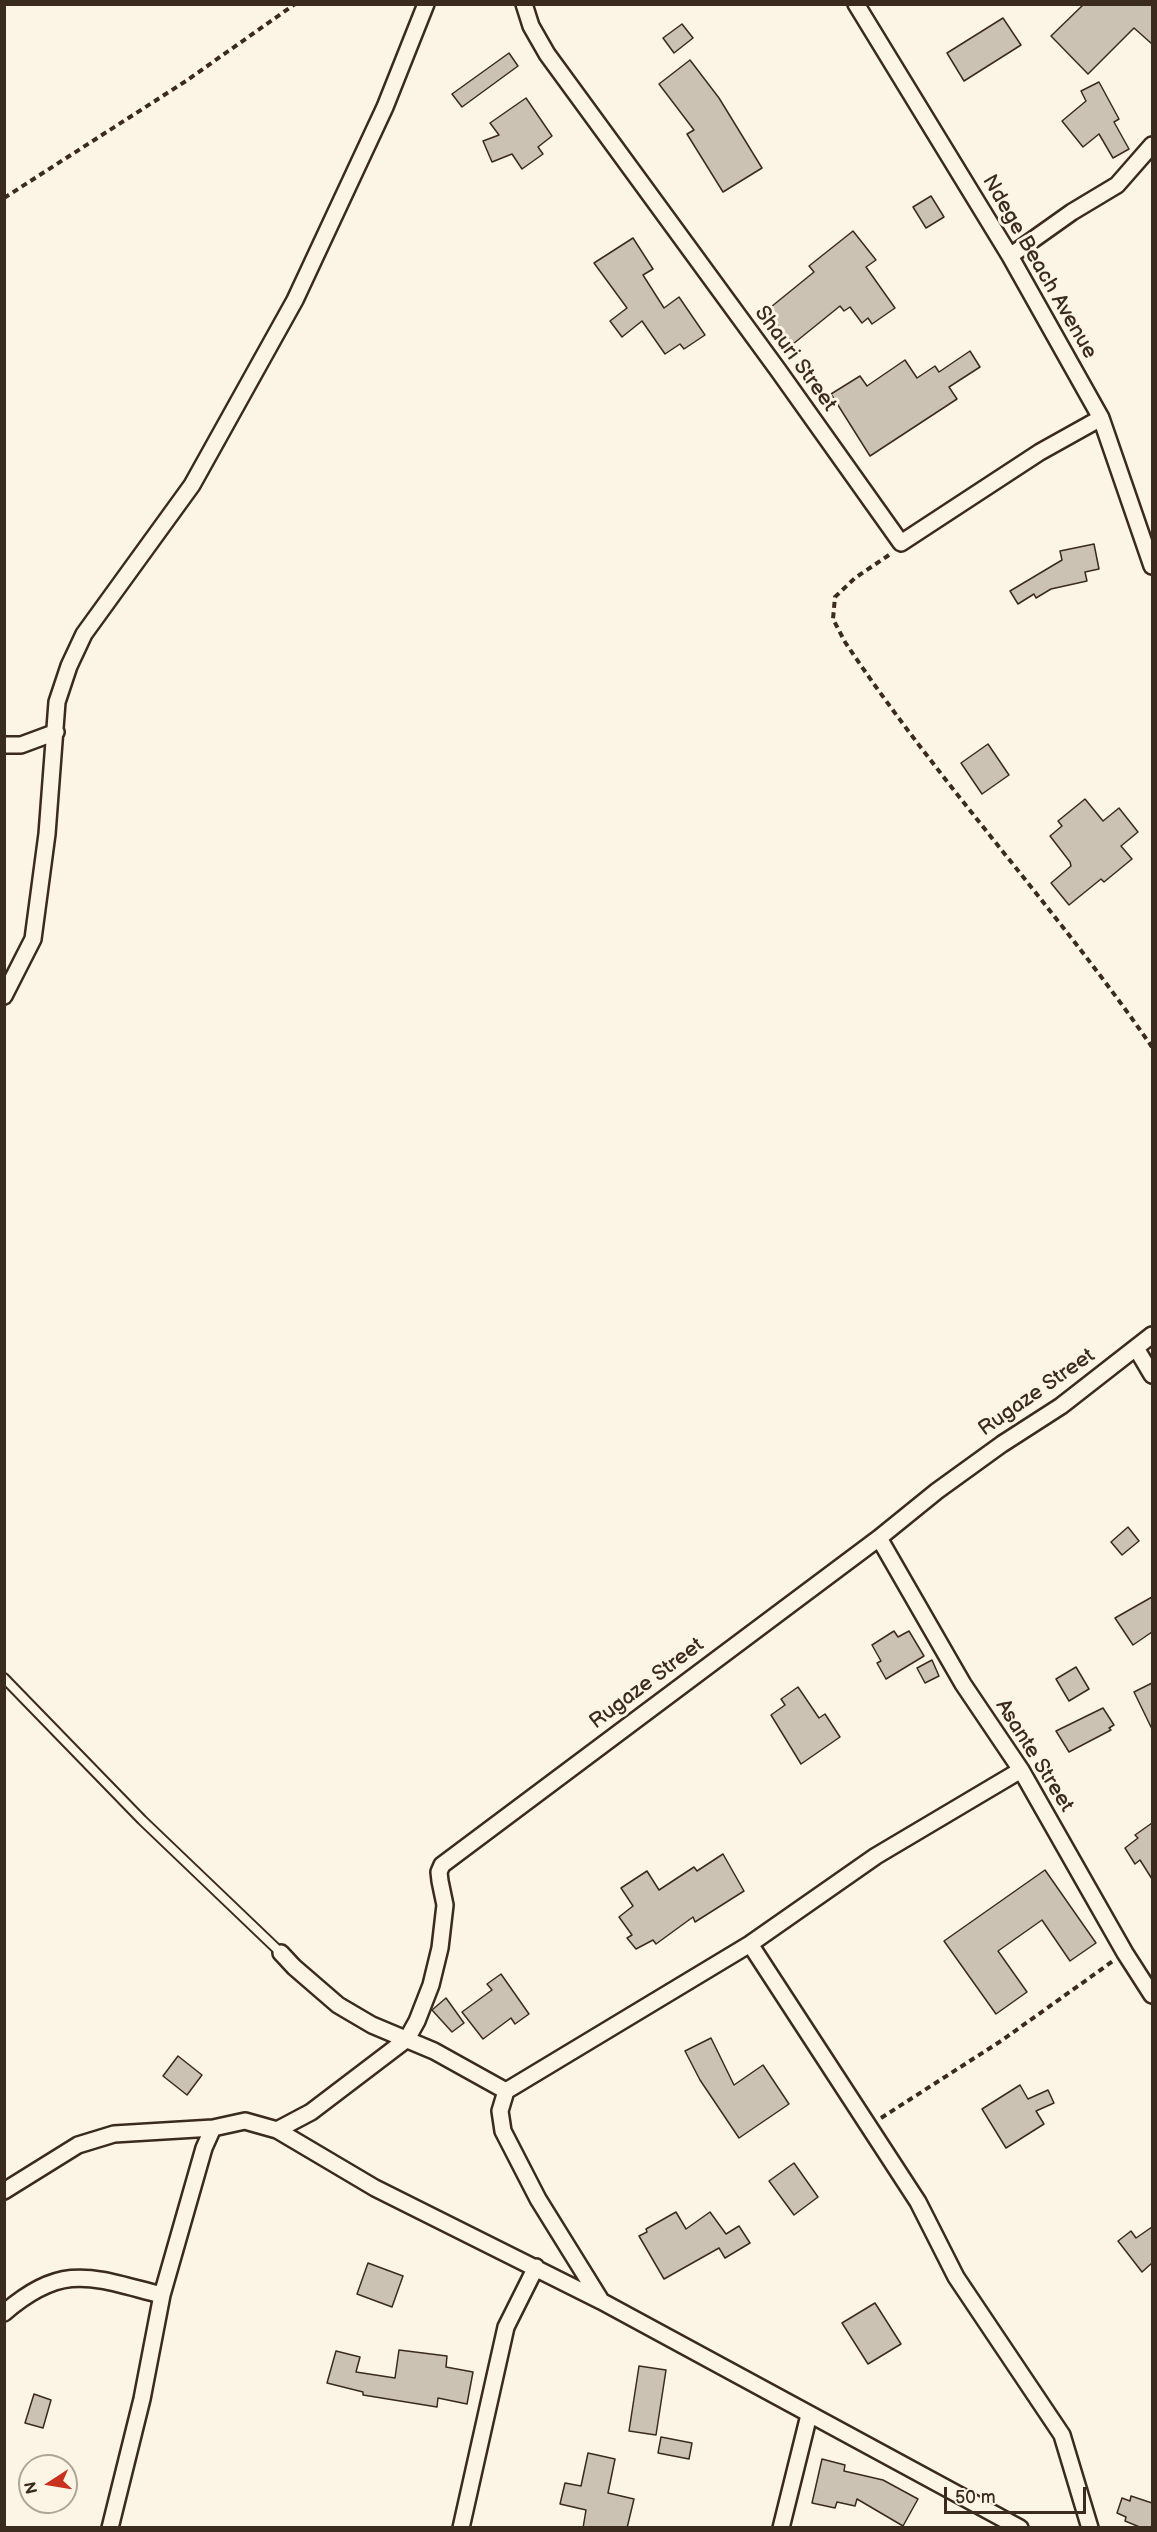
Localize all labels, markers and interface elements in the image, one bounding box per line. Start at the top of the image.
street label: Ndege Beach Avenue [976,171,1102,363]
street label: Shauri Street [748,302,842,416]
street label: Rugaze Street [974,1344,1100,1442]
street label: Rugaze Street [585,1633,709,1735]
street label: Asante Street [989,1695,1079,1817]
north arrow [18,2454,78,2514]
scale bar [947,2475,1090,2513]
text: N [21,2480,42,2495]
text: 50 m [955,2487,996,2508]

